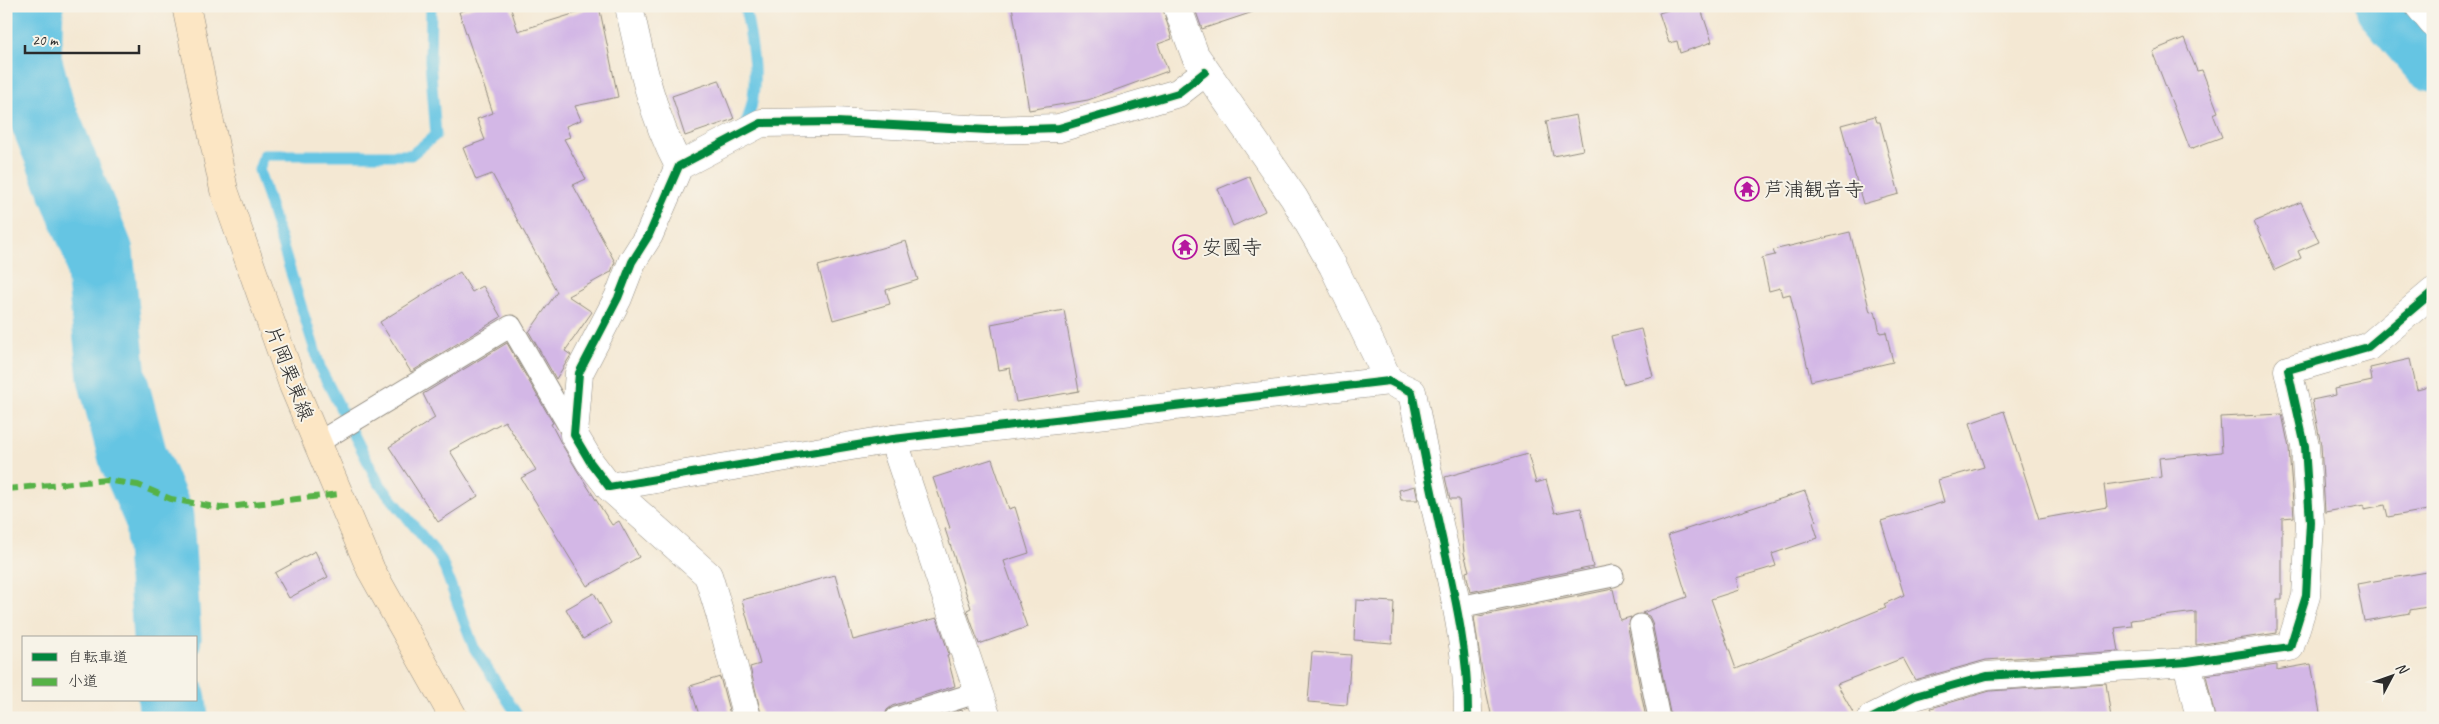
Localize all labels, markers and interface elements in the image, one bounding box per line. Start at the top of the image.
scale bar [25,22,139,54]
text: 20 m [32,31,59,50]
temple icon: 芦浦観音寺 [1734,176,1760,202]
place label: 芦浦観音寺 [1764,177,1864,202]
temple icon: 安國寺 [1172,234,1198,260]
place label: 安國寺 [1202,235,1262,260]
street label: 片岡栗東線 [260,322,319,424]
legend [22,636,198,702]
text: 自転車道 [68,648,128,667]
north arrow [2366,652,2416,702]
text: N [2392,659,2412,678]
text: 小道 [68,672,98,691]

